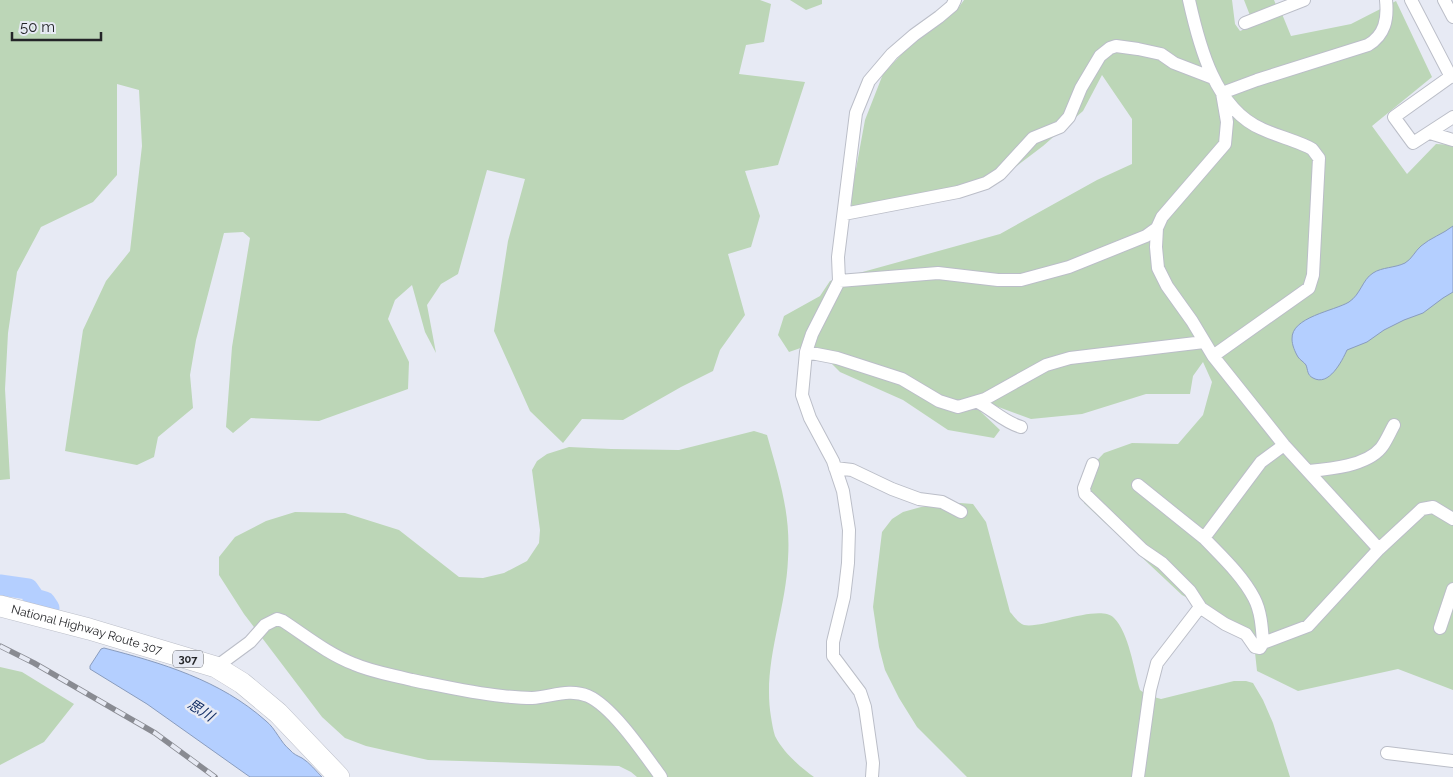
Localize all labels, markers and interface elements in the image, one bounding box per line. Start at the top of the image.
scale bar [12,10,101,42]
text: 50 m [20,18,55,36]
street label: National Highway Route 307 [10,602,164,658]
road number: 307 [173,651,203,668]
water label: 思川 [185,696,219,725]

